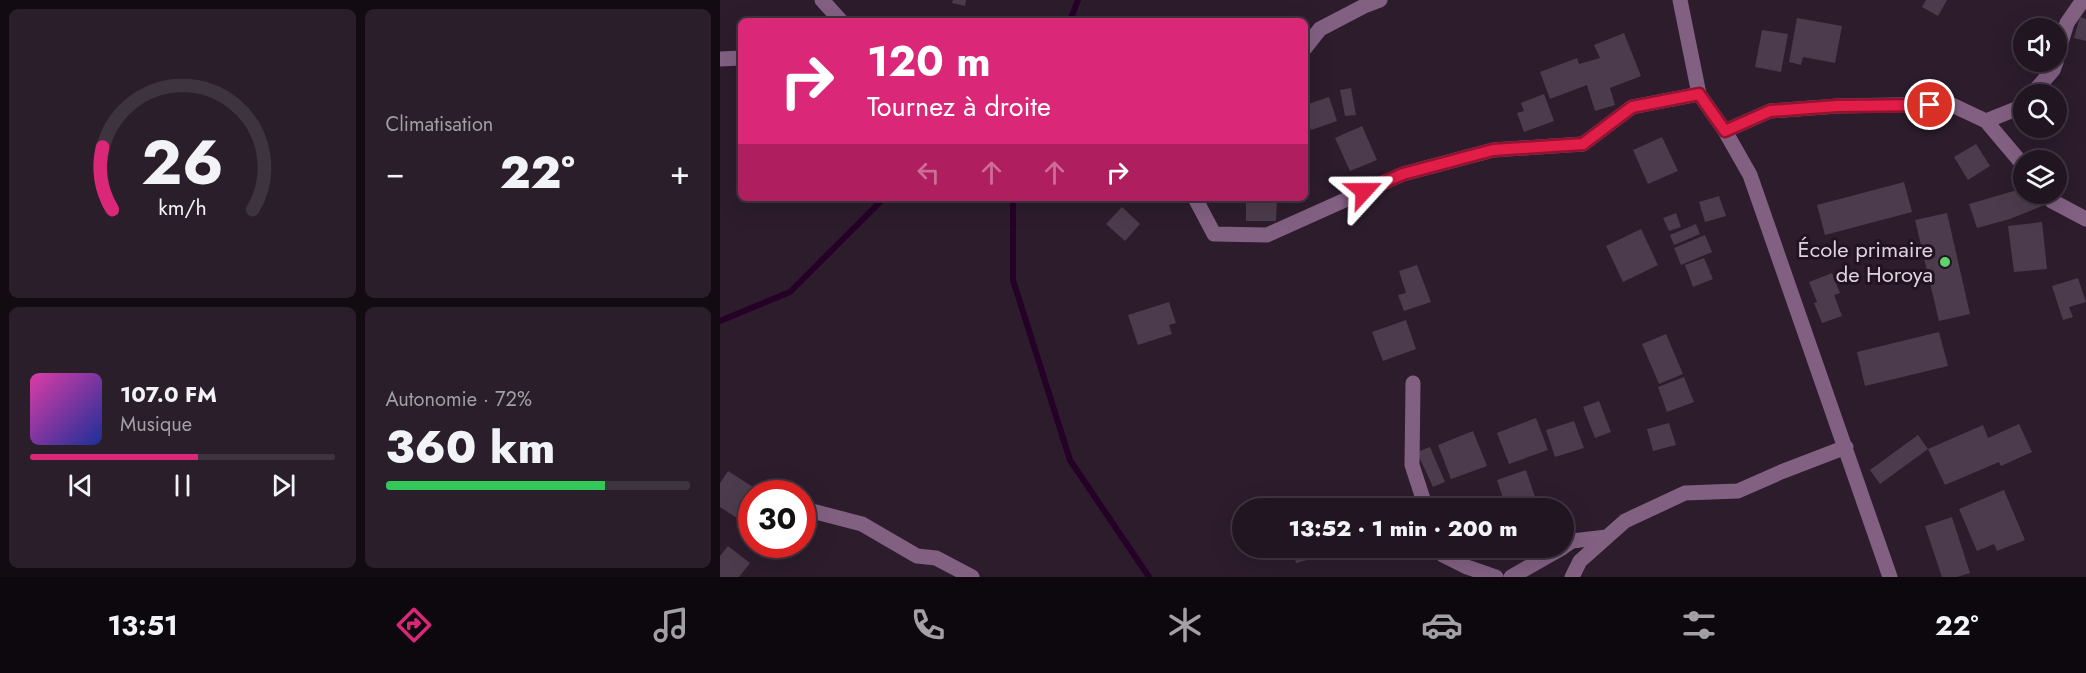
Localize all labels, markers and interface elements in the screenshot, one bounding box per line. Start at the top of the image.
map controls [2013,18,2067,204]
button: sound [2013,18,2067,72]
text: 120 m [867,31,991,92]
icon: right [768,42,846,120]
pin [1904,79,1955,130]
button: search [2013,84,2067,138]
text: Tournez à droite [867,87,1051,126]
icon: arrive [1913,88,1946,121]
text: Climatisation [386,110,493,139]
text: 26 [141,117,224,207]
text: 22° [500,140,575,205]
text: − [386,149,405,196]
text: + [670,149,690,196]
button: layers [2013,150,2067,204]
icon: left [912,156,945,189]
icon: ahead [975,156,1008,189]
icon: ahead [1038,156,1071,189]
icon: right [1101,156,1134,189]
position arrow [1332,159,1396,223]
text: km/h [158,193,206,224]
place label: École primaire de Horoya [1798,233,1933,290]
marker: École primaire de Horoya [1938,255,1952,269]
text: 107.0 FM [120,378,217,410]
text: Autonomie · 72% [386,385,532,414]
text: Musique [120,410,192,439]
text: 360 km [386,415,555,480]
icon: previous [64,469,97,502]
icon: pause [166,469,199,502]
icon: next [267,469,300,502]
speed limit sign: 30 [738,480,816,558]
text: 13:52 · 1 min · 200 m [1288,512,1518,544]
icon: directions [393,604,435,646]
icon: music [650,604,692,646]
icon: phone [907,604,949,646]
icon: climate [1164,604,1206,646]
icon: car [1421,604,1463,646]
icon: filters [1678,604,1720,646]
text: 13:51 [108,606,178,645]
text: 22° [1935,606,1978,645]

